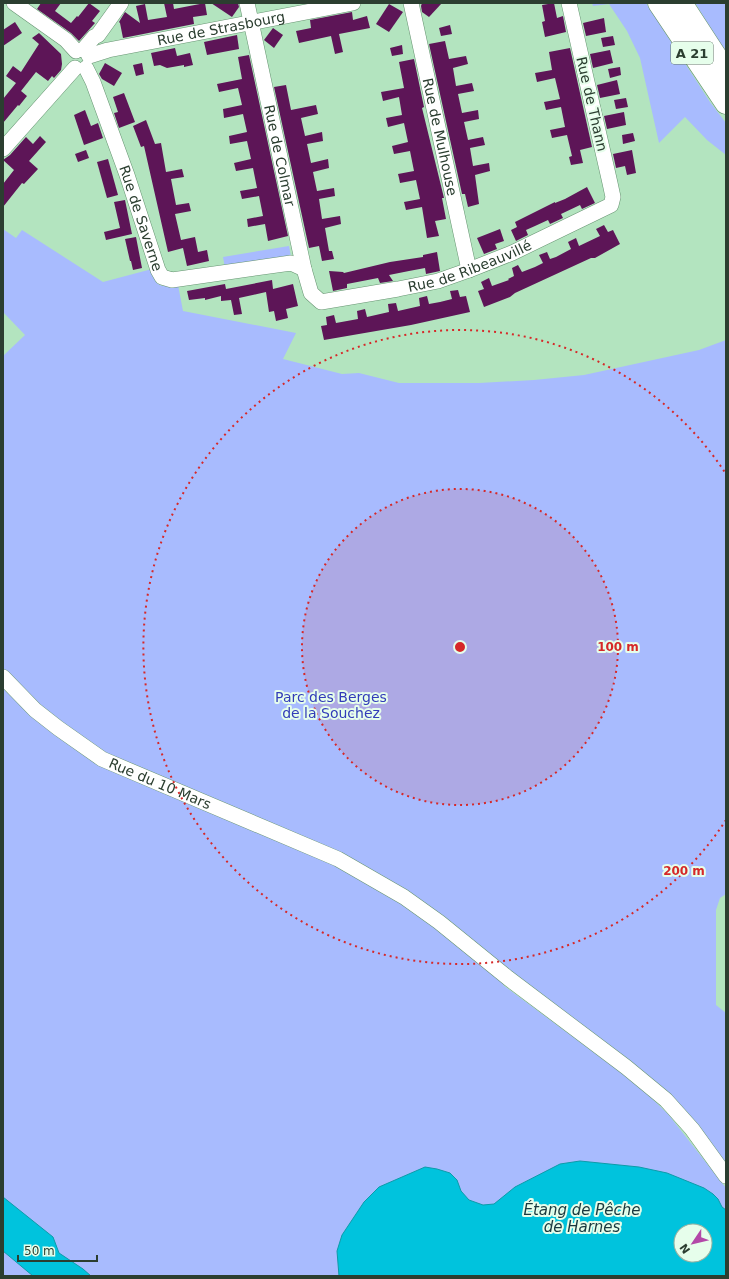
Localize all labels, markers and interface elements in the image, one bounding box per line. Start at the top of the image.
street label: Rue de Strasbourg [156,8,286,48]
road number: A 21 [671,42,713,64]
street label: Rue de Thann [573,55,611,153]
street label: Rue de Mulhouse [420,76,461,197]
street label: Rue de Colmar [261,103,298,208]
street label: Rue de Saverne [116,163,166,273]
street label: Rue de Ribeauvillé [407,237,534,295]
centre of rings [453,640,467,654]
text: 100 m [597,640,639,654]
park label: Parc des Berges de la Souchez [275,689,387,721]
street label: Rue du 10 Mars [107,755,213,812]
text: 200 m [663,864,705,878]
water label: Étang de Pêche de Harnes [523,1200,641,1236]
north arrow [673,1223,713,1263]
scale bar [18,1237,97,1263]
text: N [677,1241,693,1256]
text: 50 m [24,1244,55,1258]

